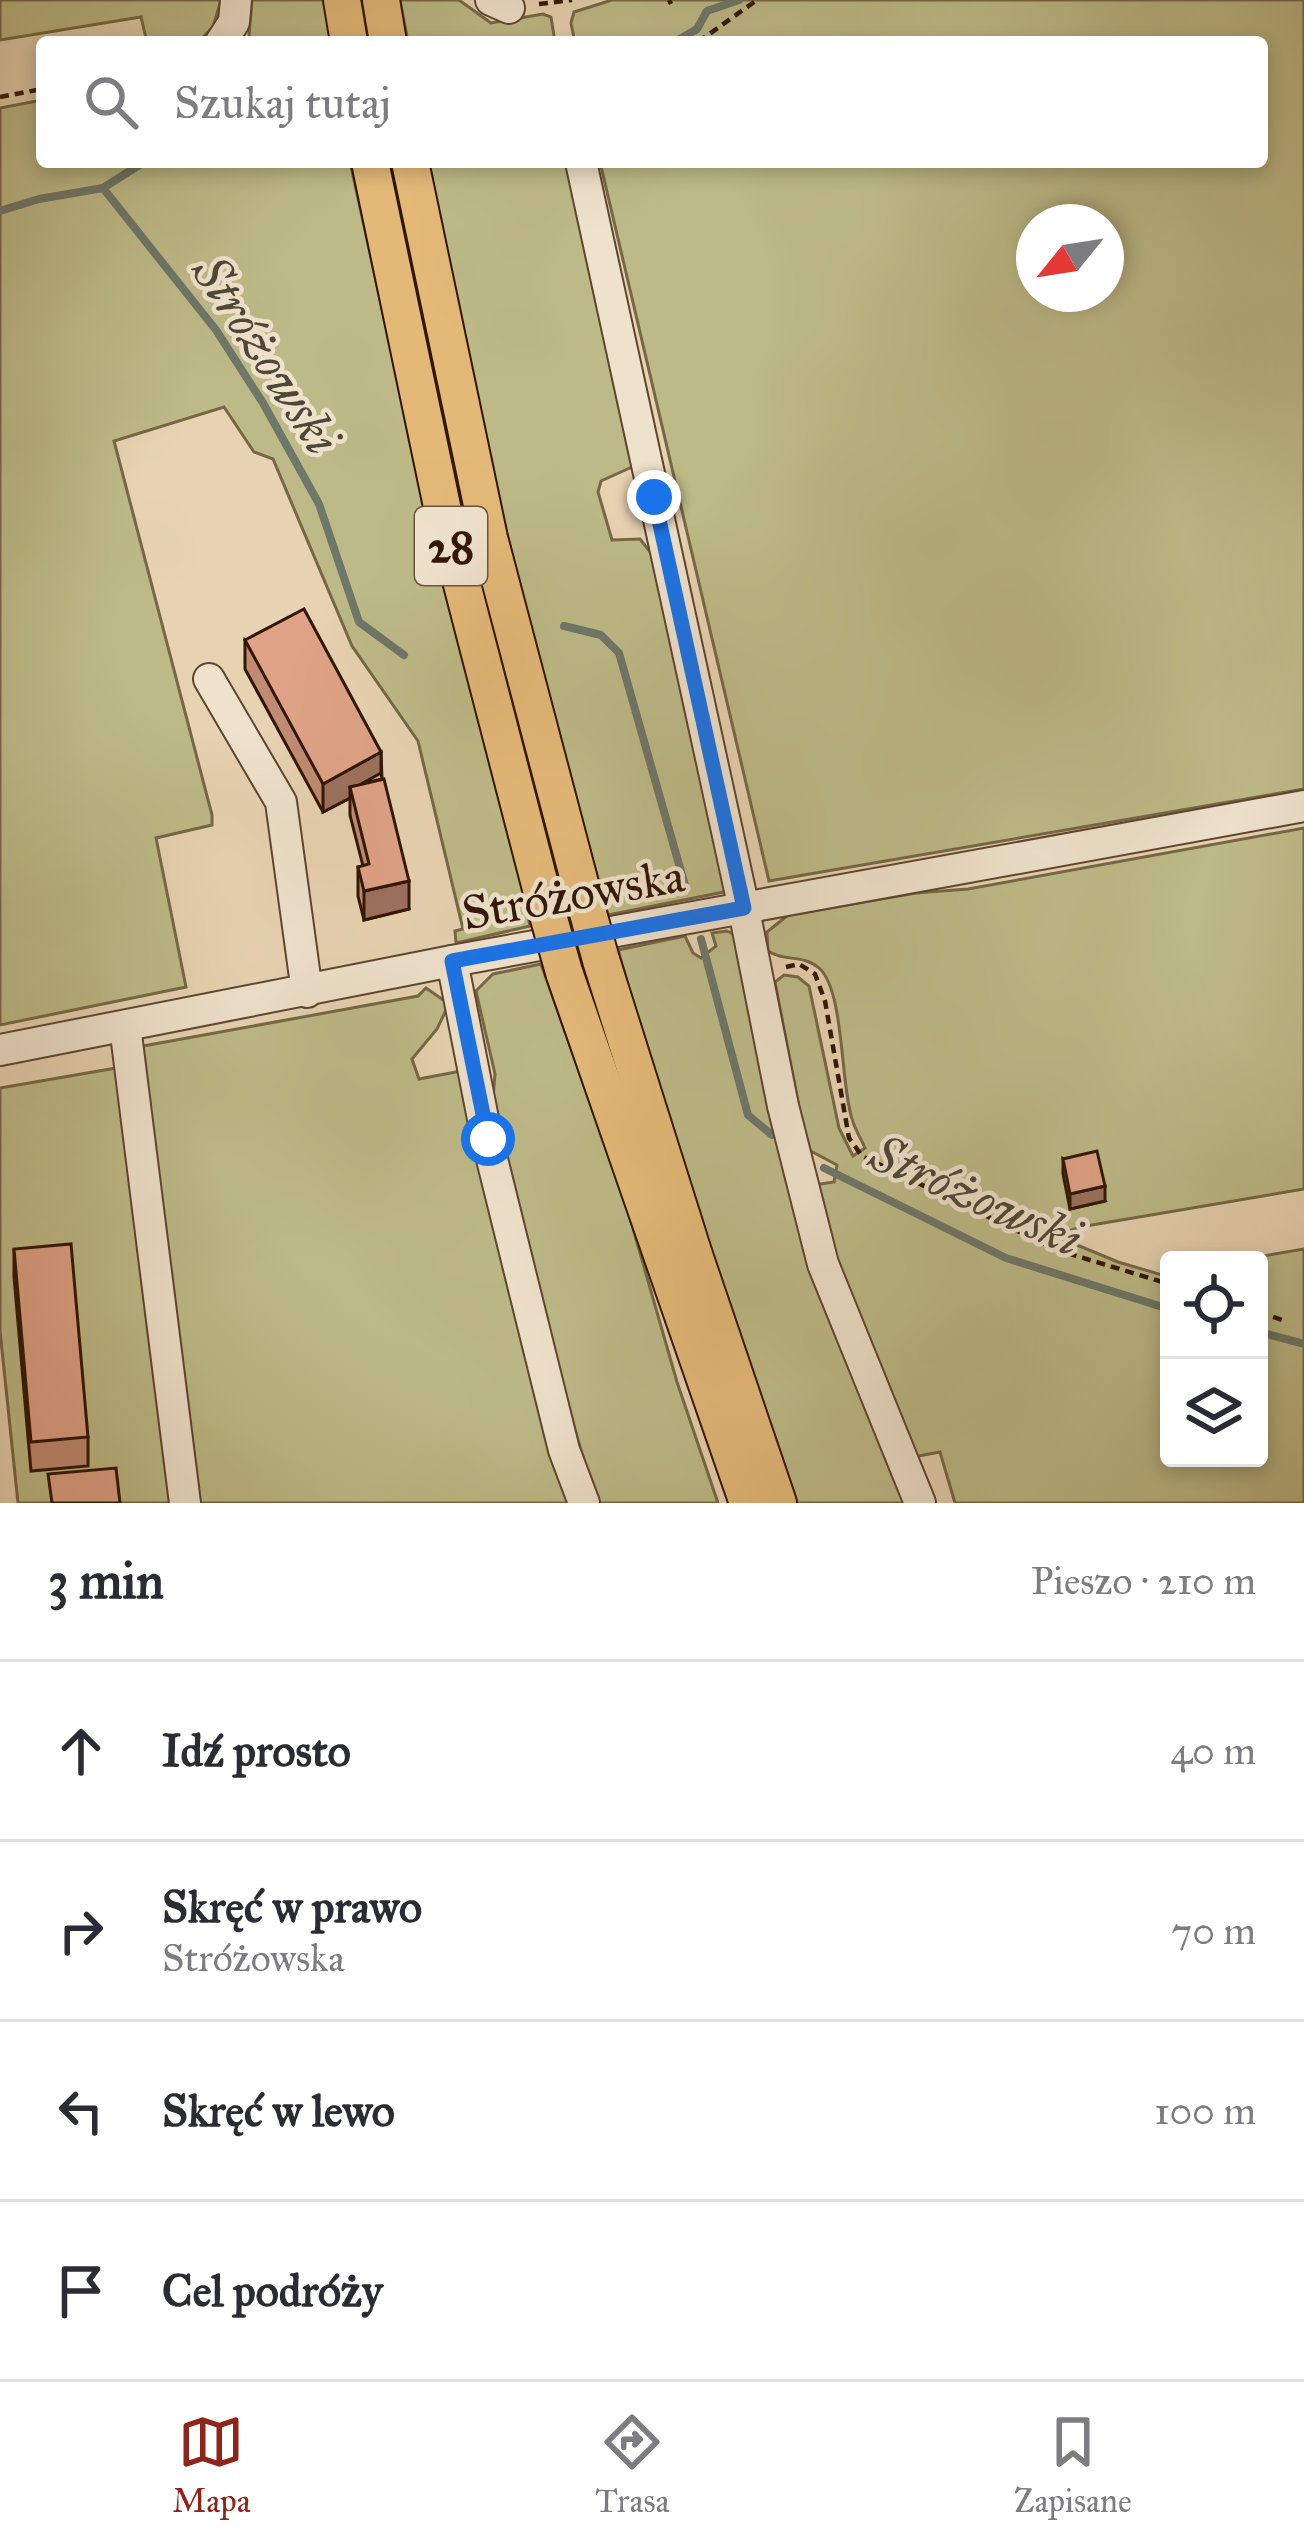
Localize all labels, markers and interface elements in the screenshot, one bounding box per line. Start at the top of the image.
search box [36,36,1268,168]
icon: search [78,69,144,135]
text: Szukaj tutaj [174,75,391,130]
north arrow [1016,204,1124,312]
water label: Stróżowski [178,243,353,466]
route end [627,470,681,524]
road number: 28 [415,507,487,585]
street label: Stróżowska [457,845,690,943]
route start [461,1112,515,1166]
water label: Stróżowski [860,1122,1091,1270]
map controls [1160,1251,1268,1467]
button: locate [1160,1251,1268,1359]
button: layers [1160,1359,1268,1467]
text: 3 min [48,1550,164,1612]
text: Pieszo · 210 m [1031,1557,1256,1605]
icon: ahead [48,1718,114,1784]
text: Idź prosto [162,1723,351,1778]
text: 40 m [1170,1727,1256,1775]
text: Skręć w prawo [162,1879,422,1934]
icon: right [48,1898,114,1964]
text: 70 m [1171,1907,1256,1955]
text: Stróżowska [162,1934,345,1982]
icon: left [48,2078,114,2144]
text: Skręć w lewo [162,2083,395,2138]
text: 100 m [1154,2087,1256,2135]
icon: arrive [48,2258,114,2324]
text: Cel podróży [162,2263,383,2318]
tab: Mapa [172,2409,251,2521]
tab: Trasa [595,2409,669,2521]
tab: Zapisane [1014,2409,1132,2521]

